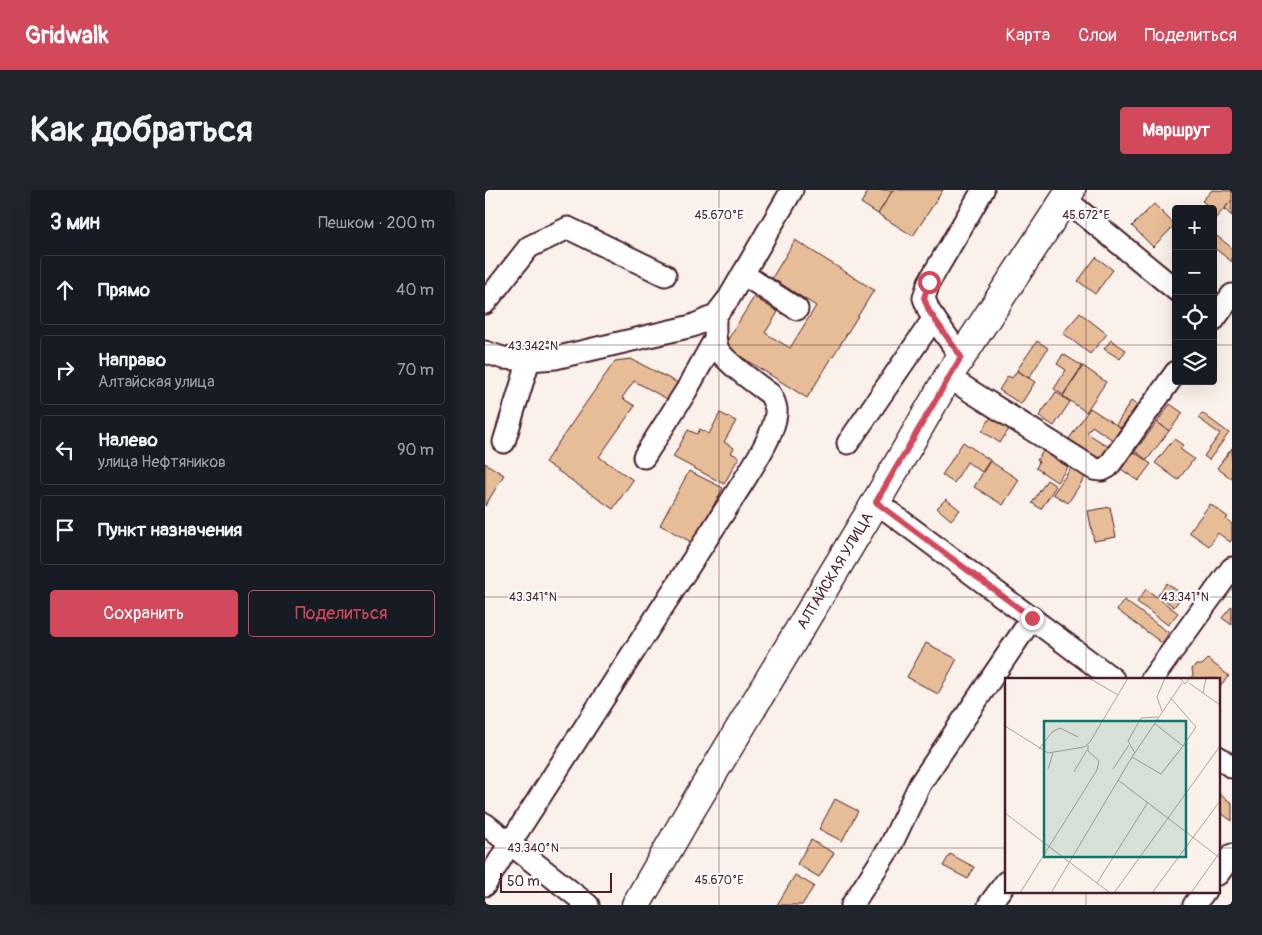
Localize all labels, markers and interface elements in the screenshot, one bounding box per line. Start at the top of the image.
text: Gridwalk [25,21,109,50]
text: Карта [1006,24,1050,47]
text: Слои [1078,24,1116,47]
text: Поделиться [1144,24,1237,47]
button: Маршрут [1120,107,1232,154]
text: Как добраться [30,108,253,152]
map controls [1172,205,1217,385]
button: + [1172,205,1217,250]
text: 45.670°E [695,208,744,223]
text: 45.672°E [1062,208,1110,223]
text: 3 мин [50,209,100,236]
text: Пешком · 200 m [318,213,435,233]
button: − [1172,250,1217,295]
route start [918,271,941,294]
icon: ahead [51,276,79,304]
text: Прямо [98,278,150,302]
text: 40 m [396,280,434,300]
button: locate [1172,295,1217,340]
text: 43.342°N [508,339,558,354]
button: layers [1172,340,1217,385]
text: Направо [98,348,166,372]
icon: right [51,356,79,384]
text: 70 m [397,360,434,380]
text: Алтайская улица [98,372,215,392]
text: Налево [98,428,158,452]
icon: left [51,436,79,464]
text: 90 m [397,440,434,460]
text: улица Нефтяников [98,452,226,472]
street label: АЛТАЙСКАЯ УЛИЦА [792,509,877,632]
icon: arrive [51,516,79,544]
text: Пункт назначения [98,518,242,542]
button: Сохранить [50,590,238,637]
button: Поделиться [248,590,435,637]
text: 43.341°N [509,590,557,605]
text: 43.341°N [1161,590,1209,605]
route end [1021,607,1044,630]
inset map [1005,678,1219,892]
text: 43.340°N [507,841,559,856]
scale bar [500,870,613,893]
text: 50 m [507,873,540,890]
text: 45.670°E [695,873,744,888]

